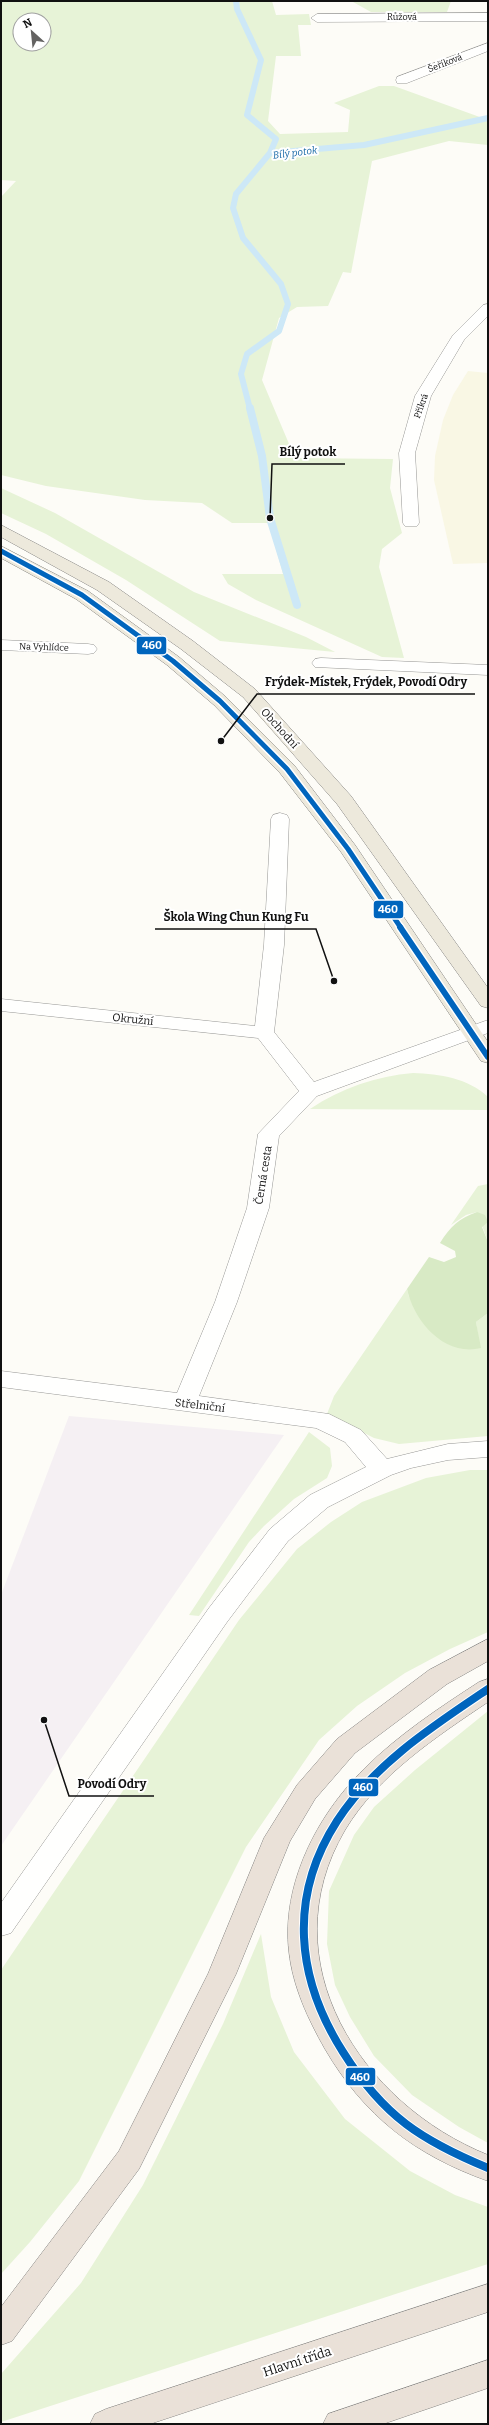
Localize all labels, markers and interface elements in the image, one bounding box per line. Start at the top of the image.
north arrow [12,12,52,52]
street label: Růžová [387,12,417,22]
text: N [21,16,35,31]
street label: Šeříková [426,51,464,74]
water label: Bílý potok [272,143,319,162]
street label: Příkrá [412,392,430,420]
callout: Bílý potok [272,440,345,464]
text: Bílý potok [280,445,337,459]
line badge: 460 [136,636,167,655]
text: 460 [142,639,162,652]
street label: Na Vyhlídce [19,641,69,653]
callout: Frýdek-Místek, Frýdek, Povodí Odry [257,670,475,694]
text: Frýdek-Místek, Frýdek, Povodí Odry [265,675,467,689]
street label: Obchodní [258,705,302,752]
line badge: 460 [373,900,404,919]
text: 460 [378,903,398,916]
callout: Škola Wing Chun Kung Fu [155,905,316,929]
text: Škola Wing Chun Kung Fu [163,908,309,924]
street label: Okružní [112,1011,155,1028]
street label: Černá cesta [251,1145,275,1205]
street label: Střelniční [174,1396,226,1415]
callout: Povodí Odry [69,1772,154,1796]
text: Povodí Odry [77,1777,147,1791]
line badge: 460 [348,1778,379,1797]
text: 460 [353,1781,373,1794]
line badge: 460 [345,2067,376,2086]
text: 460 [350,2071,370,2084]
street label: Hlavní třída [261,2343,333,2380]

